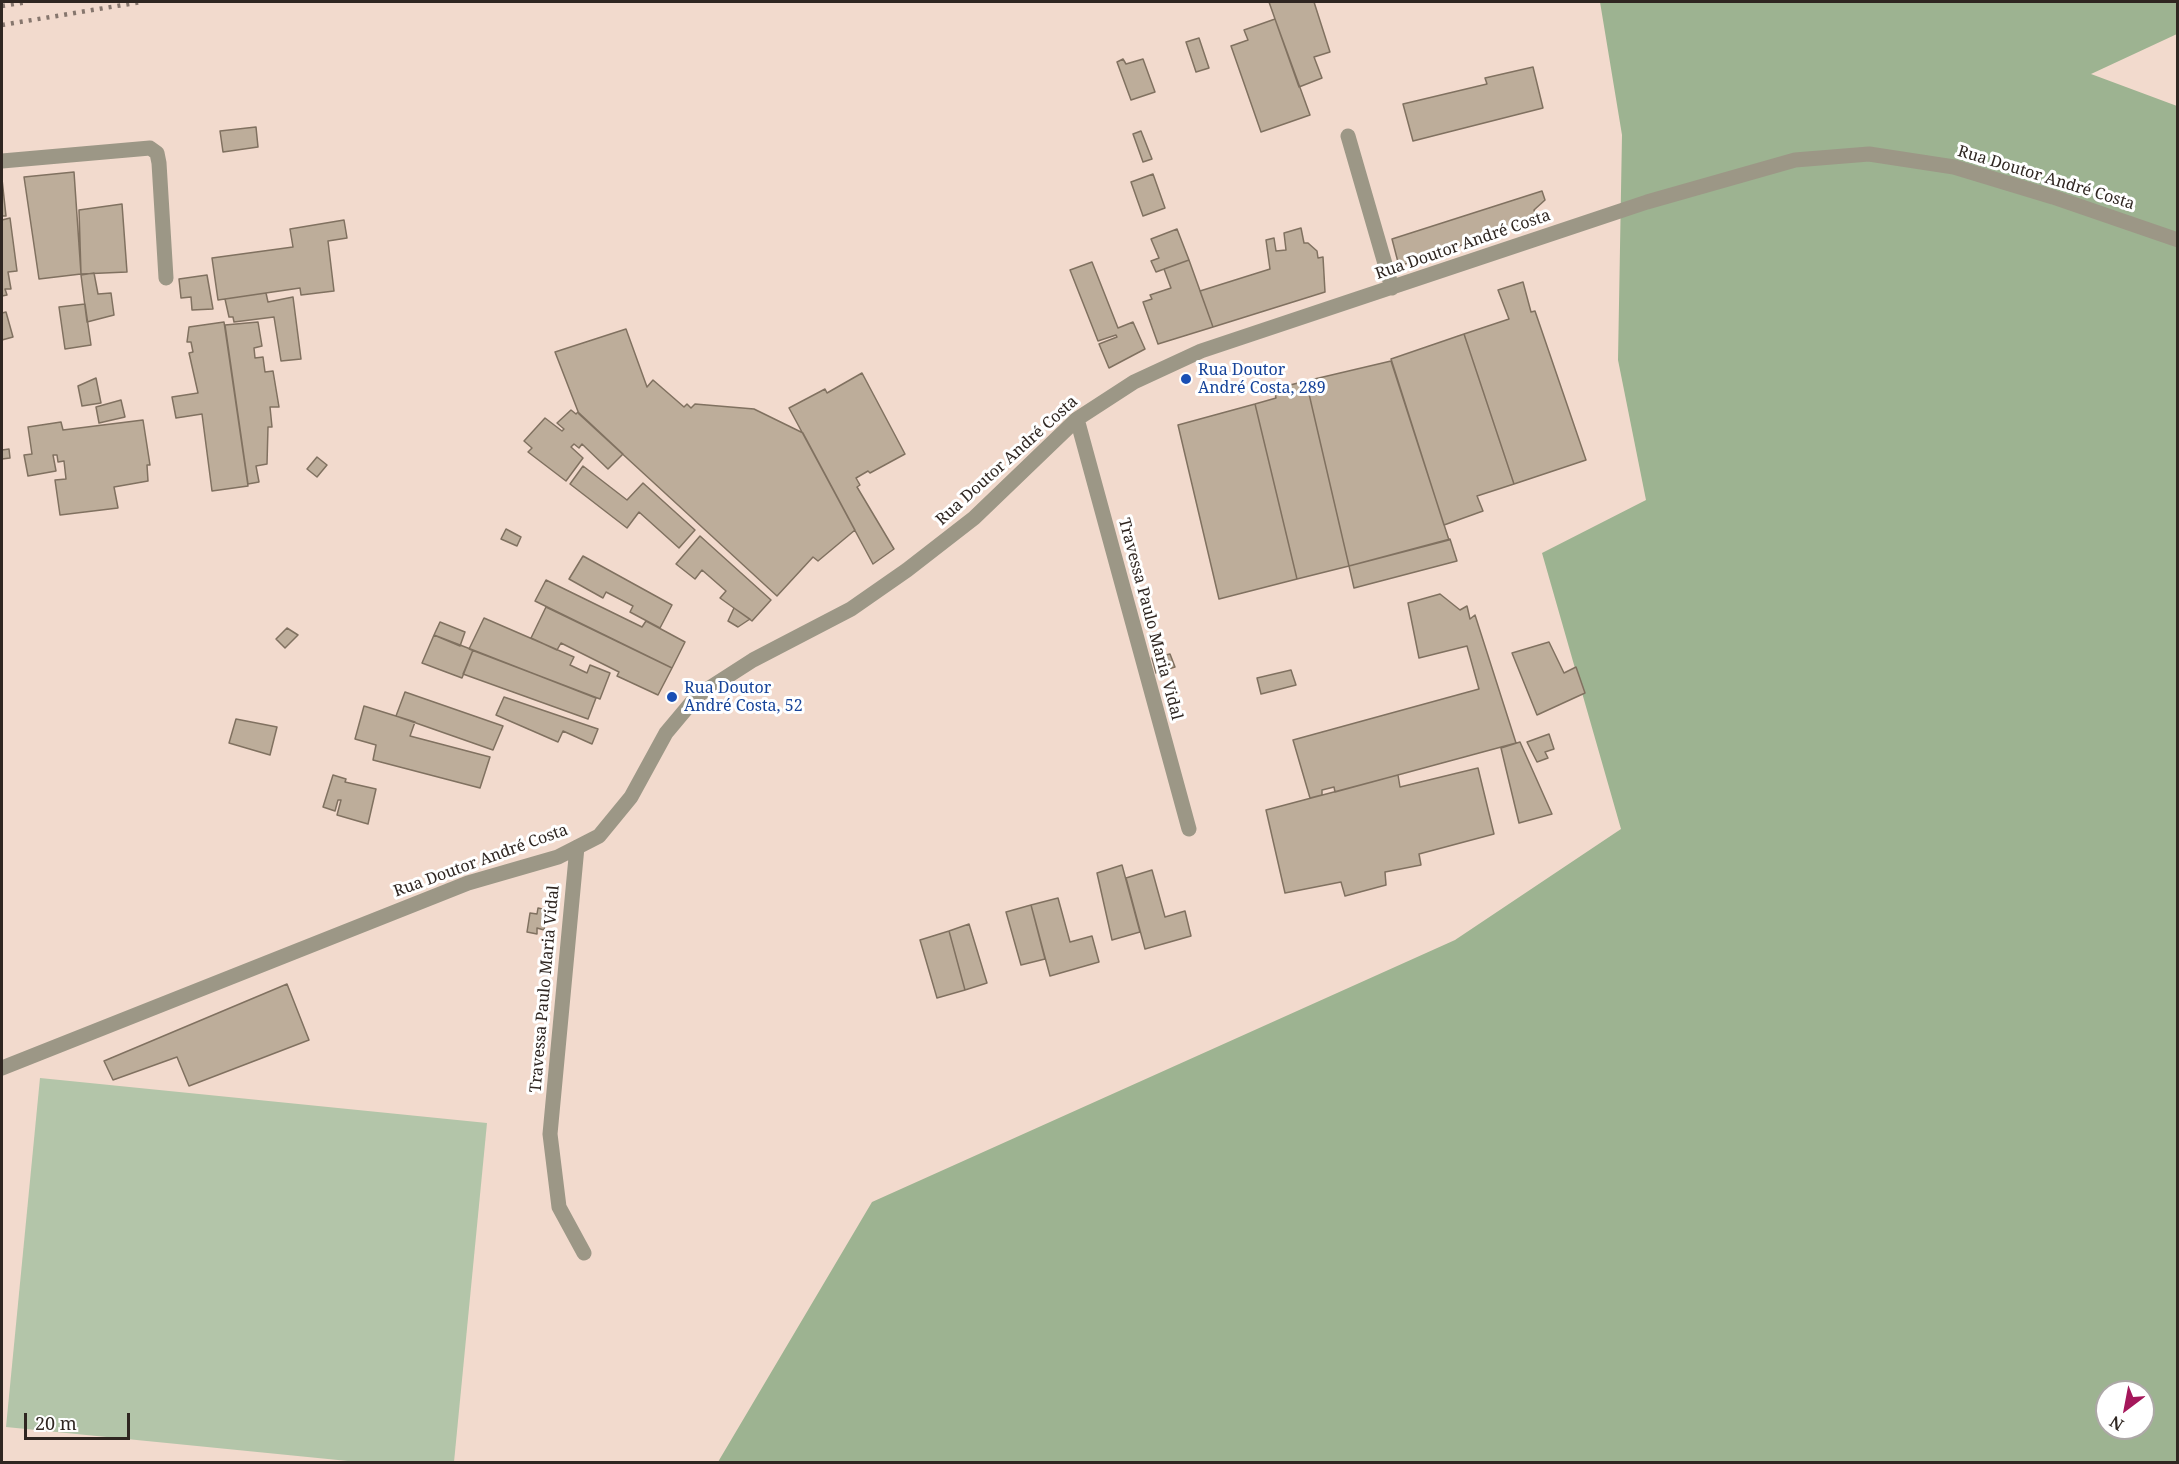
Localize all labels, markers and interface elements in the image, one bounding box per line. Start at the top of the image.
street label: Rua Doutor André Costa [1955,142,2137,214]
street label: Rua Doutor André Costa [1373,206,1553,284]
place label: Rua Doutor André Costa, 289 [1198,360,1326,398]
marker: Rua Doutor André Costa, 289 [1179,372,1193,386]
street label: Rua Doutor André Costa [932,392,1082,530]
street label: Travessa Paulo Maria Vidal [1114,516,1186,722]
place label: Rua Doutor André Costa, 52 [684,678,803,716]
marker: Rua Doutor André Costa, 52 [665,690,679,704]
street label: Rua Doutor André Costa [391,821,571,901]
street label: Travessa Paulo Maria Vidal [526,884,564,1094]
north arrow [2095,1380,2155,1440]
scale bar [27,1401,134,1439]
text: 20 m [35,1411,77,1435]
text: N [2105,1411,2128,1436]

